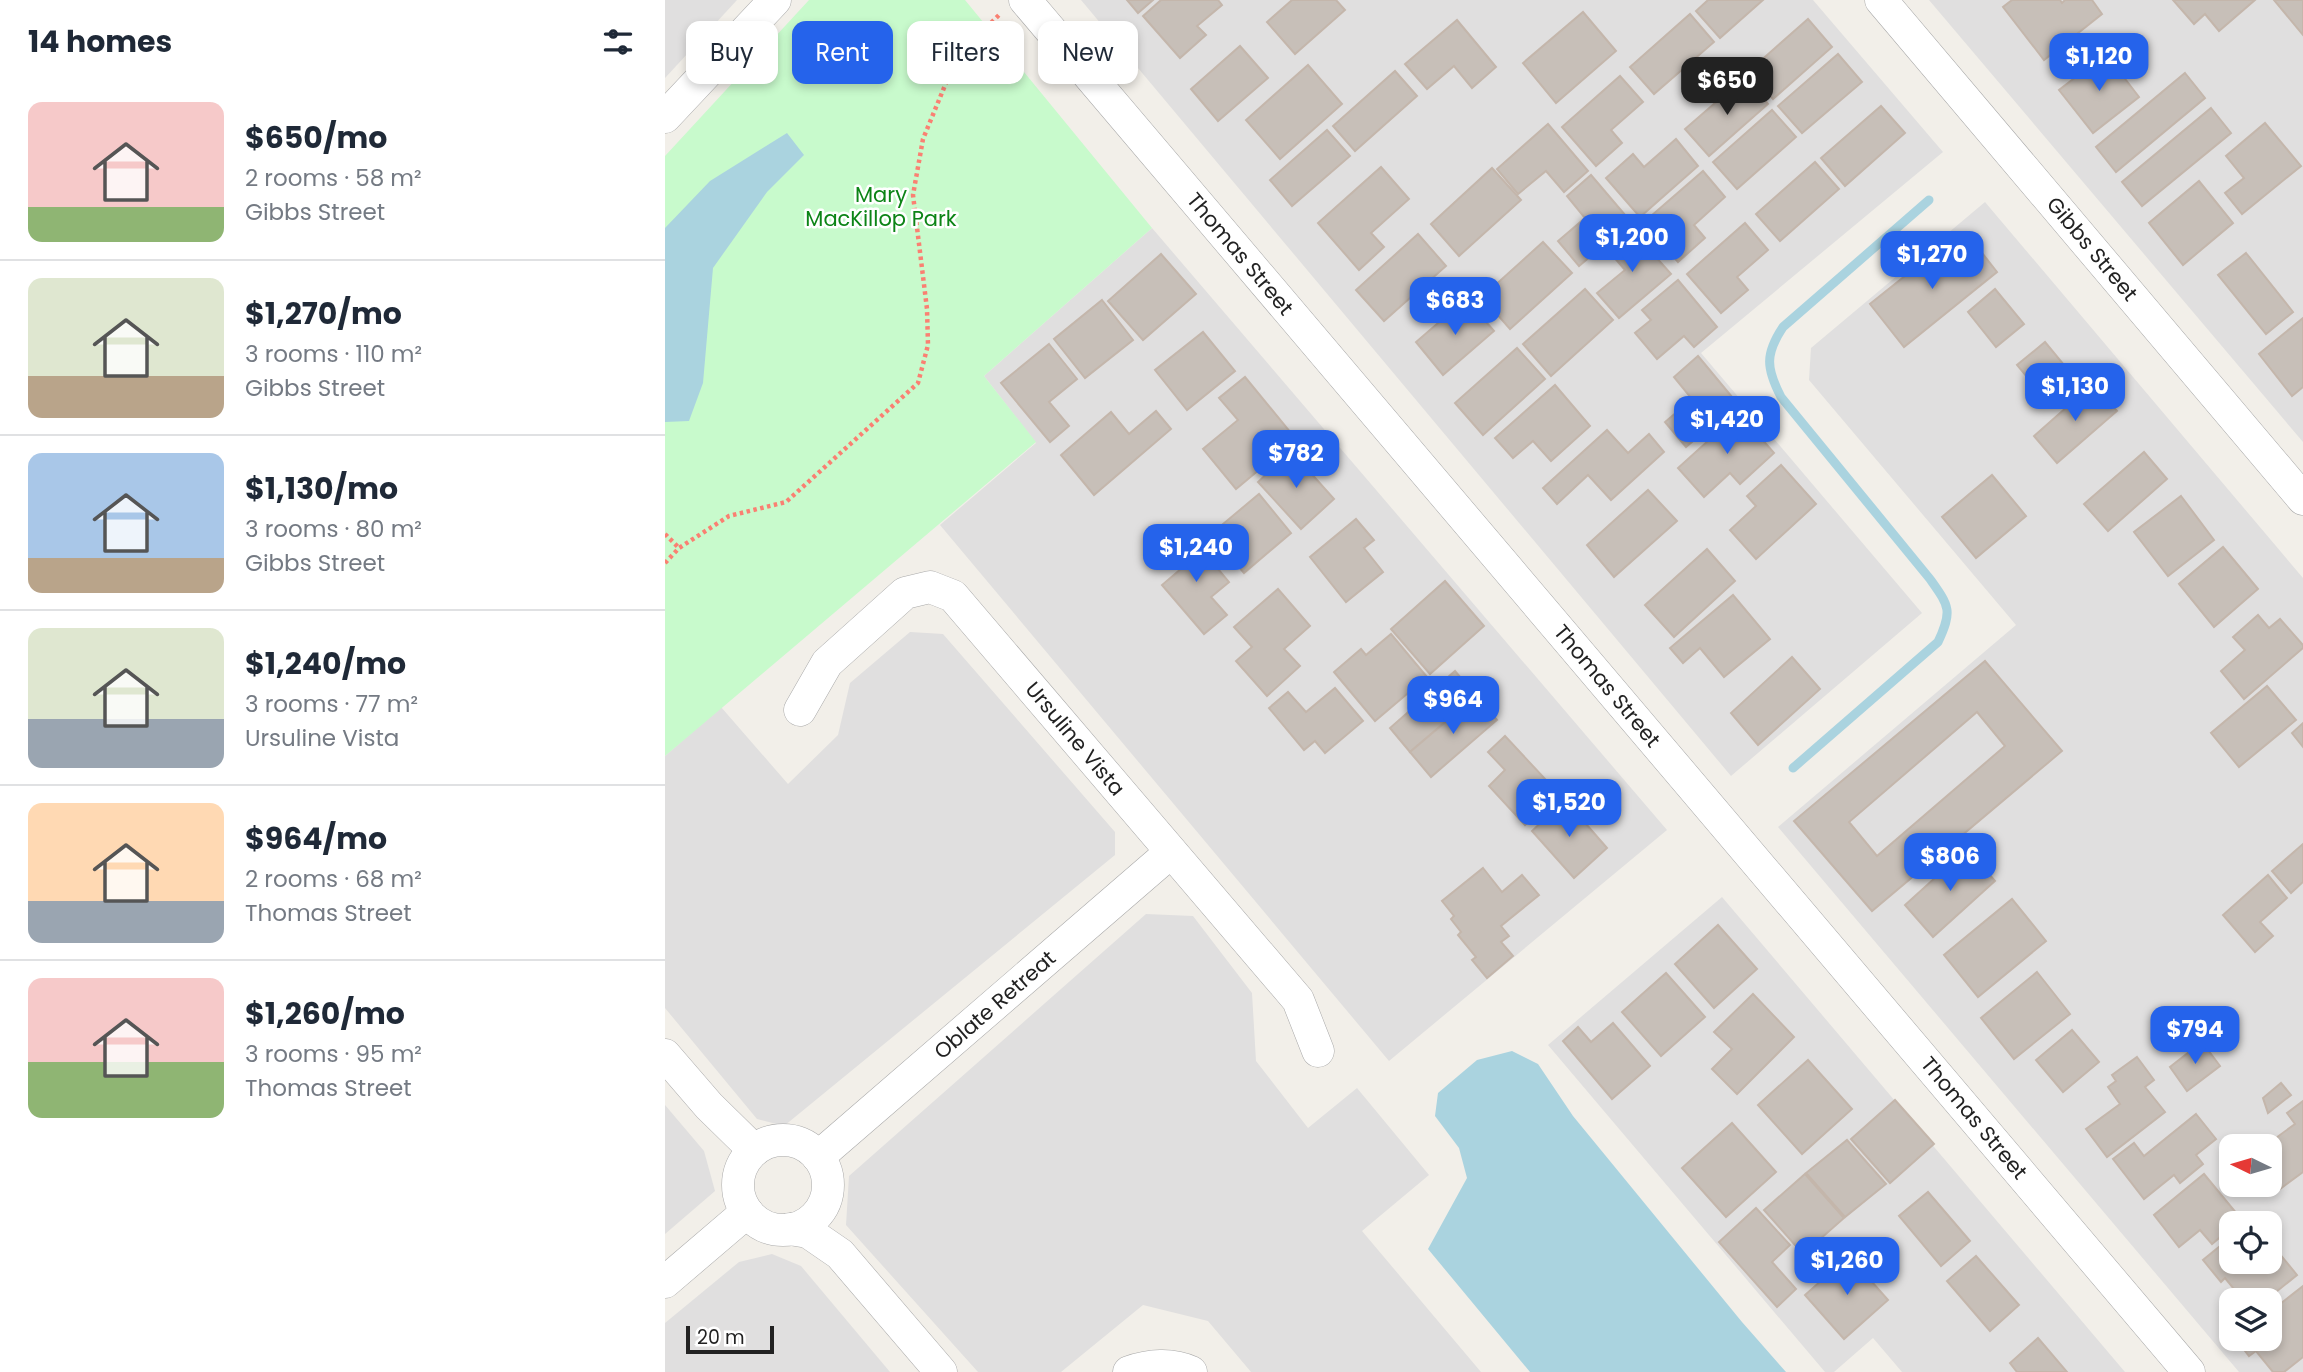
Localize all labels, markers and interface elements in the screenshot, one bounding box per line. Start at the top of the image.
text: 14 homes [28,20,172,63]
chip: Buy [686,21,778,84]
chip: Rent [792,21,893,84]
chip: Filters [907,21,1024,84]
chip: New [1038,21,1138,84]
icon: filters [599,23,637,61]
pin: $1,120 [2042,34,2156,93]
text: $1,120 [2065,40,2133,72]
pin: $650 [1686,58,1768,117]
text: $650 [1697,64,1757,96]
text: $650/mo [245,116,387,159]
icon: home [84,130,168,214]
text: 2 rooms · 58 m² [245,162,422,194]
park label: Mary MacKillop Park [805,180,957,233]
street label: Thomas Street [1180,186,1300,321]
street label: Gibbs Street [2040,190,2145,307]
text: Gibbs Street [245,196,385,228]
pin: $1,200 [1575,215,1689,274]
text: $1,200 [1595,221,1669,253]
pin: $1,270 [1875,232,1989,291]
text: $1,270 [1897,238,1967,270]
pin: $683 [1414,278,1496,337]
text: $683 [1426,284,1484,316]
text: $1,270/mo [245,292,402,335]
icon: home [84,306,168,390]
text: 3 rooms · 110 m² [245,338,422,370]
pin: $1,130 [2018,364,2132,423]
text: $1,130 [2041,370,2109,402]
text: Gibbs Street [245,372,385,404]
pin: $1,420 [1670,396,1784,456]
text: $1,420 [1690,403,1764,435]
pin: $782 [1255,430,1337,490]
text: $782 [1268,437,1324,469]
text: $1,130/mo [245,467,398,510]
icon: home [84,481,168,565]
text: 3 rooms · 80 m² [245,513,422,545]
pin: $1,240 [1139,524,1253,584]
text: $1,240 [1159,531,1233,563]
text: Gibbs Street [245,547,385,579]
street label: Thomas Street [1547,618,1667,753]
text: $1,240/mo [245,642,406,685]
icon: home [84,656,168,740]
street label: Ursuline Vista [1019,675,1132,802]
pin: $964 [1412,676,1494,736]
text: $964 [1423,683,1483,715]
text: 3 rooms · 77 m² [245,688,418,720]
text: Ursuline Vista [245,722,399,754]
pin: $1,520 [1512,780,1626,839]
text: $1,520 [1532,786,1606,818]
text: $964/mo [245,817,387,860]
icon: home [84,831,168,915]
pin: $806 [1909,834,1991,893]
text: $806 [1920,840,1980,872]
text: 2 rooms · 68 m² [245,863,422,895]
text: Thomas Street [245,897,412,929]
street label: Oblate Retreat [928,944,1062,1066]
text: $1,260/mo [245,992,405,1035]
icon: home [84,1006,168,1090]
pin: $794 [2154,1006,2236,1066]
text: $794 [2166,1013,2224,1045]
text: 3 rooms · 95 m² [245,1038,422,1070]
street label: Thomas Street [1914,1050,2034,1185]
text: Thomas Street [245,1072,412,1104]
north arrow [2219,1134,2282,1197]
map controls [2219,1134,2282,1351]
button: locate [2219,1211,2282,1274]
pin: $1,260 [1790,1238,1904,1297]
text: $1,260 [1810,1244,1884,1276]
button: layers [2219,1288,2282,1351]
scale bar [686,1323,773,1355]
text: 20 m [697,1324,745,1351]

